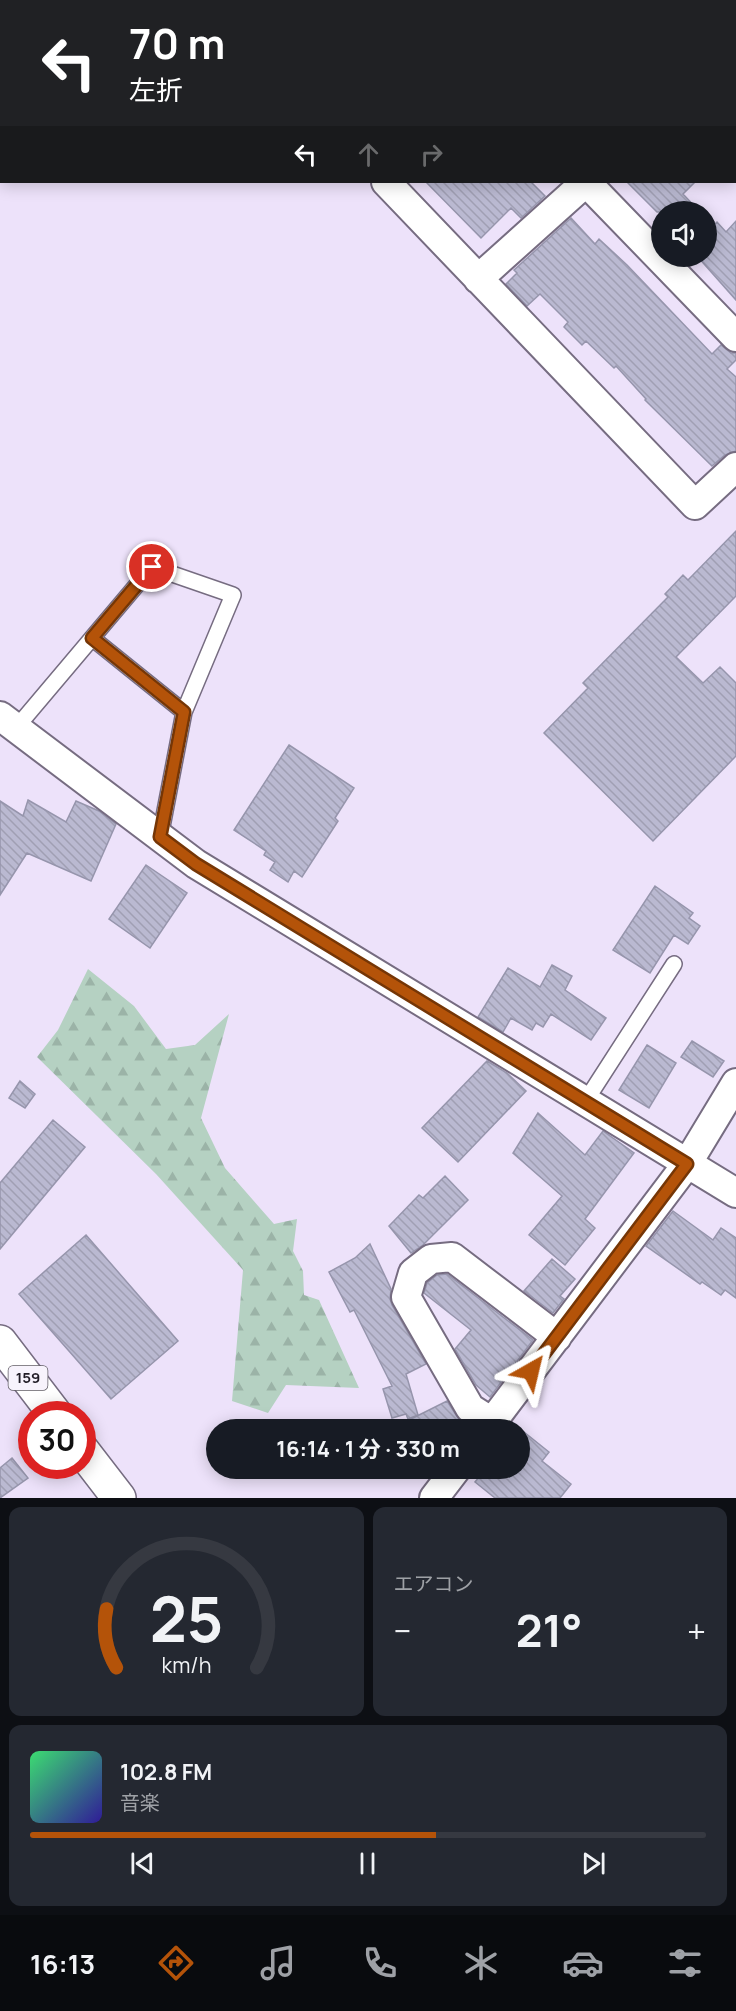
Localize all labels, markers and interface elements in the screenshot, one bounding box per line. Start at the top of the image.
text: 70 m [129,14,225,72]
icon: left [30,24,108,102]
text: 左折 [129,71,183,108]
icon: left [289,138,322,171]
icon: ahead [352,138,385,171]
icon: right [415,138,448,171]
map controls [651,201,717,267]
button: sound [651,201,717,267]
pin [126,541,177,592]
icon: arrive [135,550,168,583]
position arrow [499,1339,563,1403]
road number: 159 [9,1366,48,1390]
speed limit sign: 30 [18,1401,96,1479]
text: 16:14 · 1 分 · 330 m [276,1434,460,1464]
text: エアコン [394,1570,474,1597]
text: 25 [149,1575,223,1661]
text: 21° [516,1599,583,1661]
text: − [394,1608,411,1653]
text: + [687,1608,706,1653]
text: km/h [161,1651,211,1680]
text: 102.8 FM [120,1757,212,1787]
text: 音楽 [120,1789,160,1816]
icon: previous [126,1847,159,1880]
icon: pause [351,1847,384,1880]
icon: next [577,1847,610,1880]
icon: directions [155,1942,197,1984]
icon: music [257,1942,299,1984]
icon: phone [359,1942,401,1984]
icon: climate [460,1942,502,1984]
icon: car [562,1942,604,1984]
icon: filters [664,1942,706,1984]
text: 16:13 [30,1945,95,1982]

